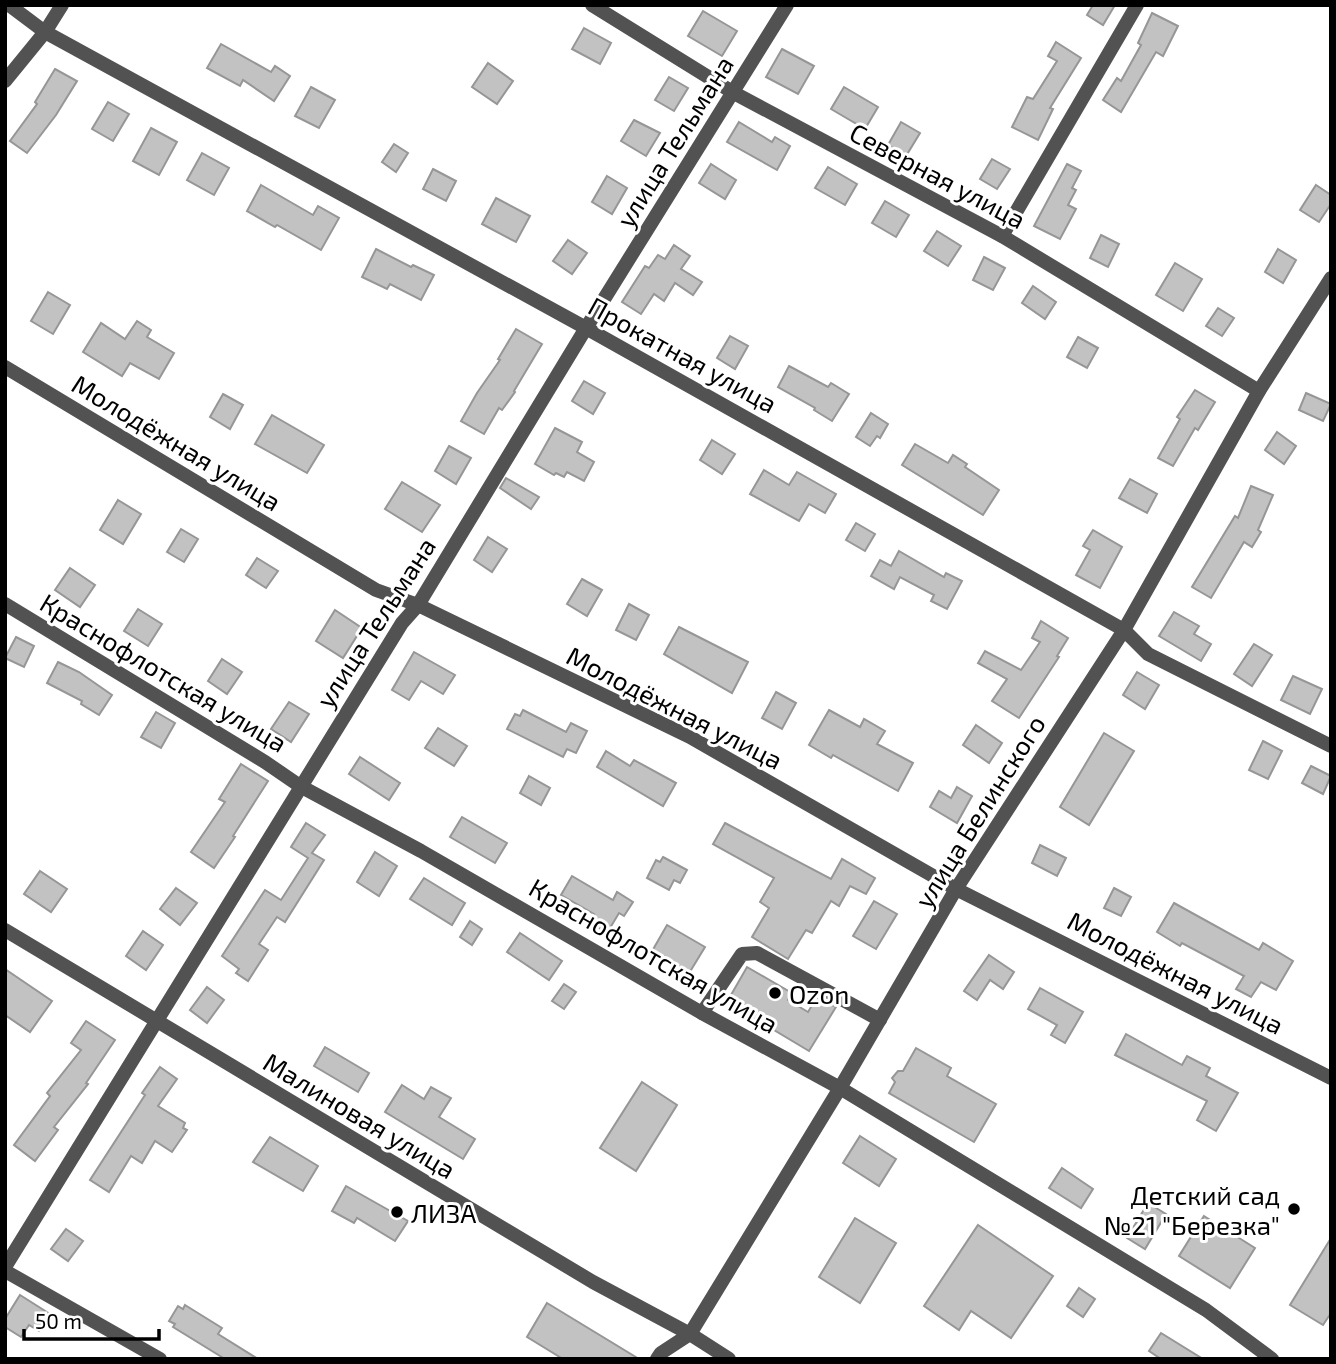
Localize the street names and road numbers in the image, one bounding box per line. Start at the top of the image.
street label: улица Тельмана [609,50,740,233]
street label: Северная улица [844,116,1031,235]
street label: Прокатная улица [583,289,783,419]
street label: Молодёжная улица [66,367,287,517]
street label: улица Тельмана [309,531,442,713]
street label: Краснофлотская улица [35,586,293,759]
street label: Молодёжная улица [561,639,788,776]
street label: улица Белинского [907,709,1052,914]
street label: Краснофлотская улица [524,871,784,1040]
street label: Молодёжная улица [1062,904,1289,1041]
street label: Малиновая улица [258,1045,462,1185]

